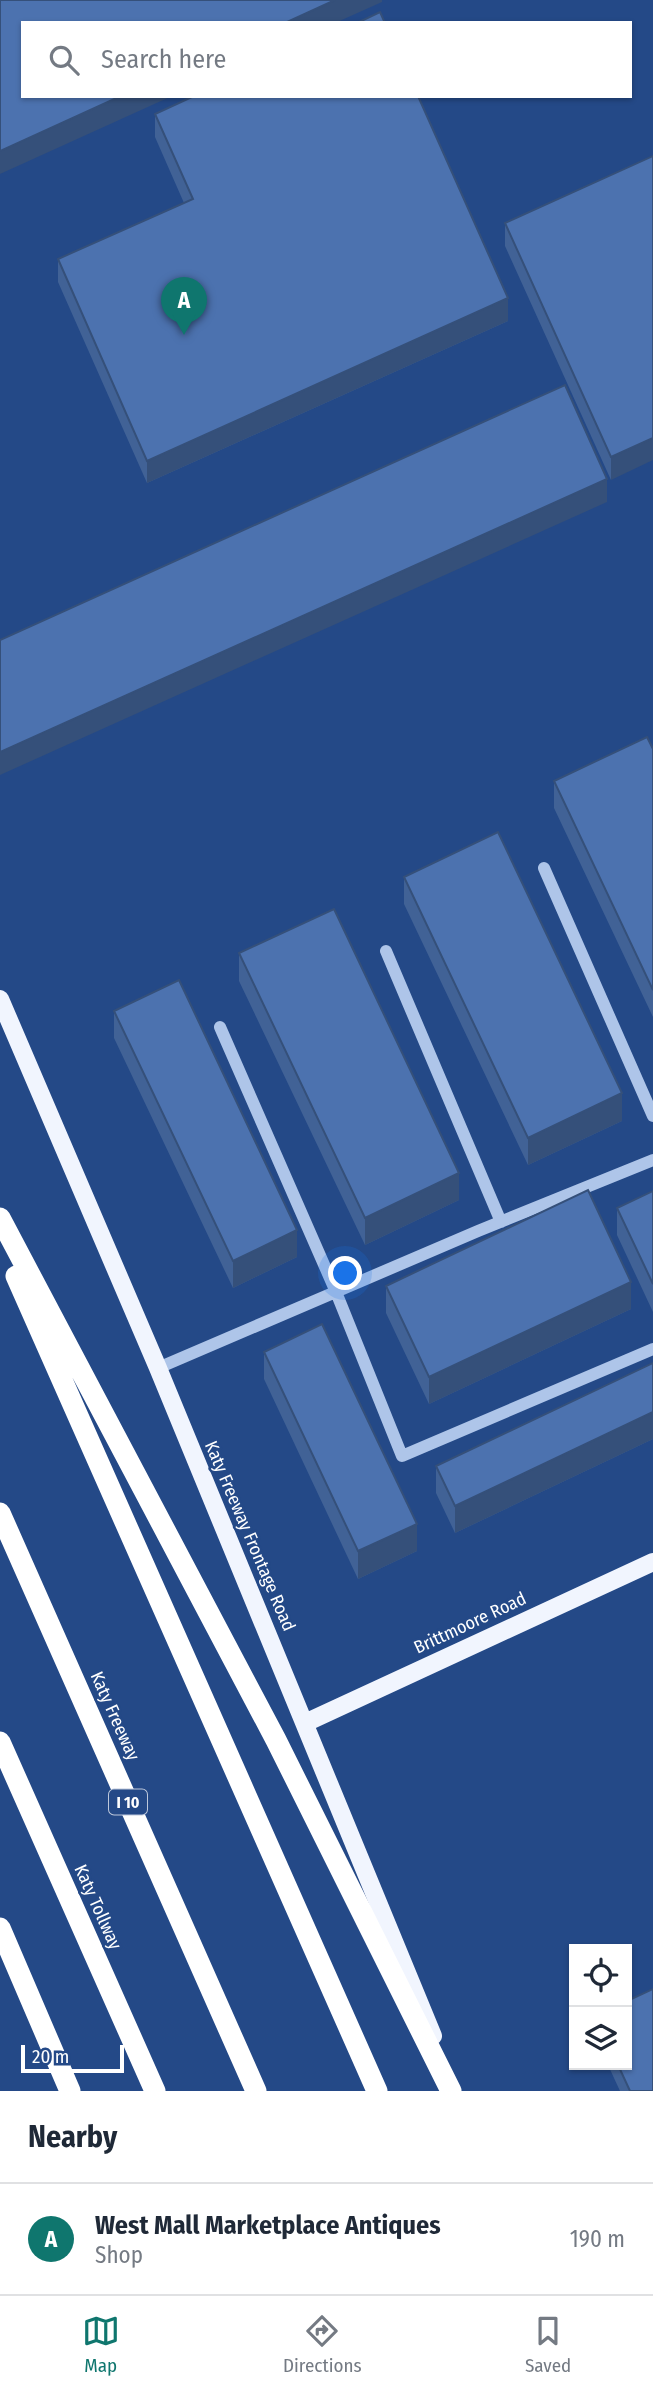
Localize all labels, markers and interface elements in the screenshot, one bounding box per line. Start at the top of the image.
search box [21,21,632,98]
icon: search [45,41,83,79]
text: Search here [101,44,226,75]
pin: A [161,277,207,335]
your location [328,1256,362,1290]
street label: Katy Freeway Frontage Road [200,1438,300,1634]
street label: Brittmoore Road [410,1587,530,1659]
street label: Katy Freeway [86,1668,144,1764]
road number: I 10 [109,1790,147,1814]
street label: Katy Tollway [69,1861,127,1953]
map controls [569,1944,632,2070]
button: locate [569,1944,632,2007]
button: layers [569,2007,632,2070]
scale bar [21,2042,124,2074]
text: 20 m [32,2045,69,2068]
text: Nearby [28,2119,117,2155]
text: West Mall Marketplace Antiques [95,2210,441,2241]
text: A [45,2225,57,2253]
text: 190 m [570,2225,625,2253]
text: Shop [95,2241,143,2269]
tab: Map [82,2312,120,2377]
tab: Directions [283,2312,362,2377]
tab: Saved [525,2312,571,2377]

